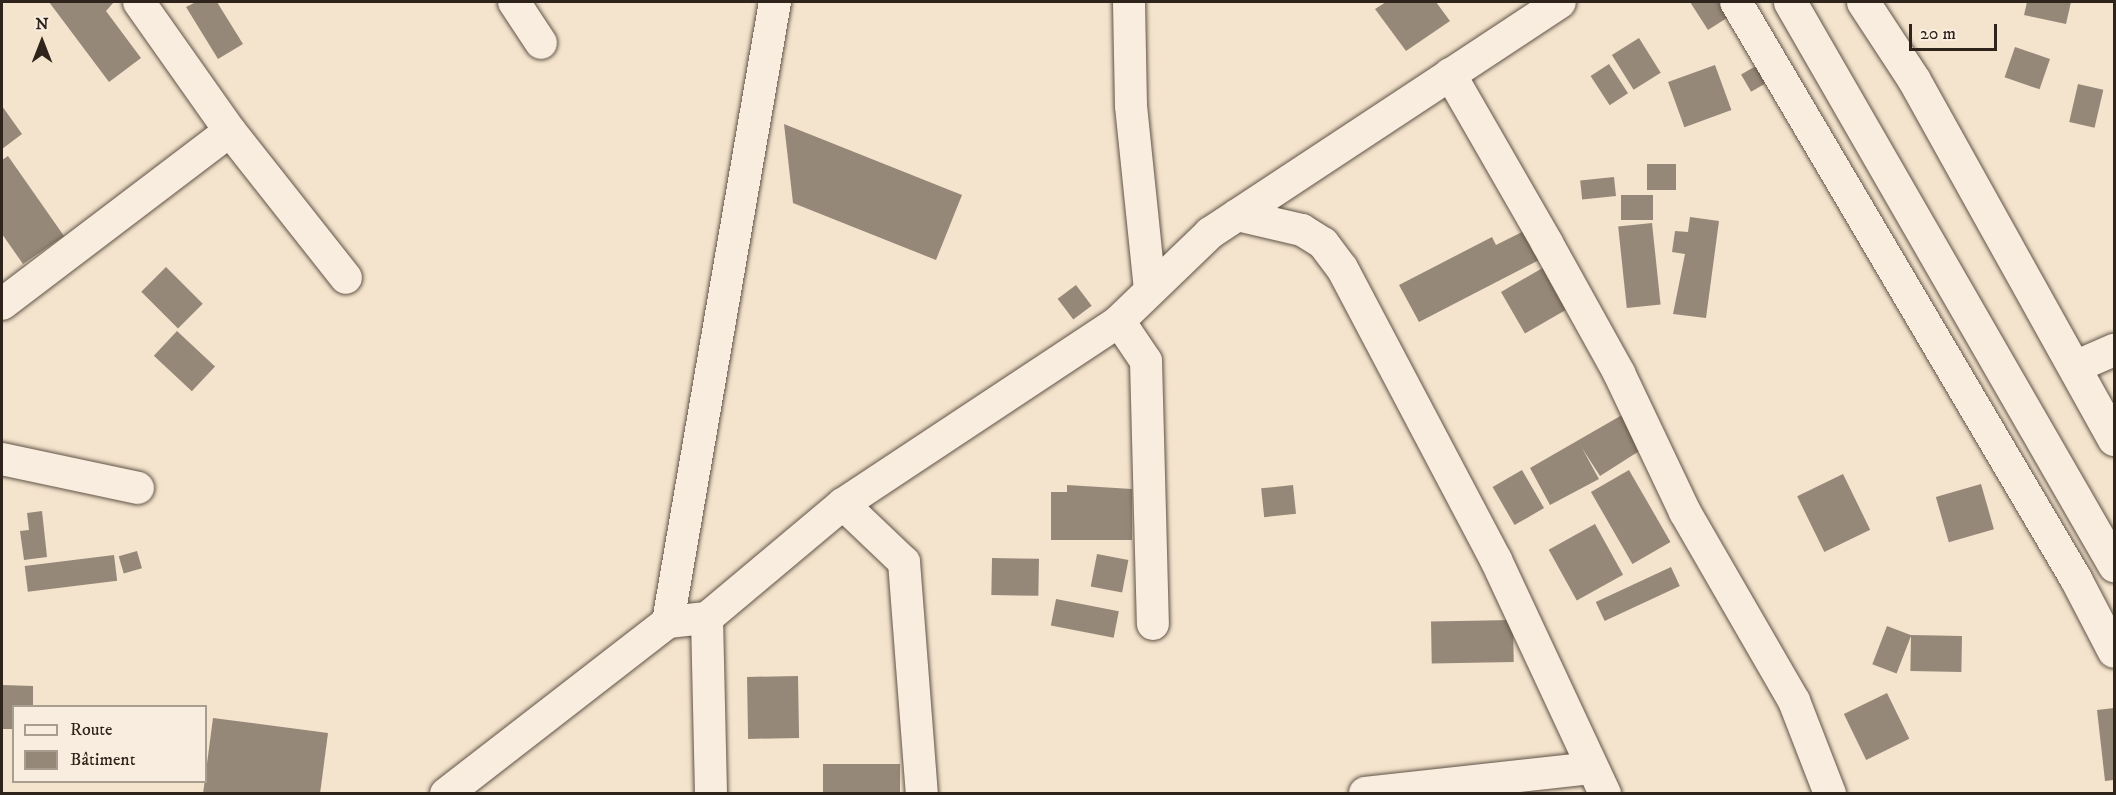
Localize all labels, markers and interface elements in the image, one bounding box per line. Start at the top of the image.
north arrow [12,12,72,72]
scale bar [1912,12,2000,50]
text: N [35,14,49,34]
text: 20 m [1920,23,1956,45]
legend [12,705,207,783]
text: Route [70,719,113,741]
text: Bâtiment [70,749,135,771]

